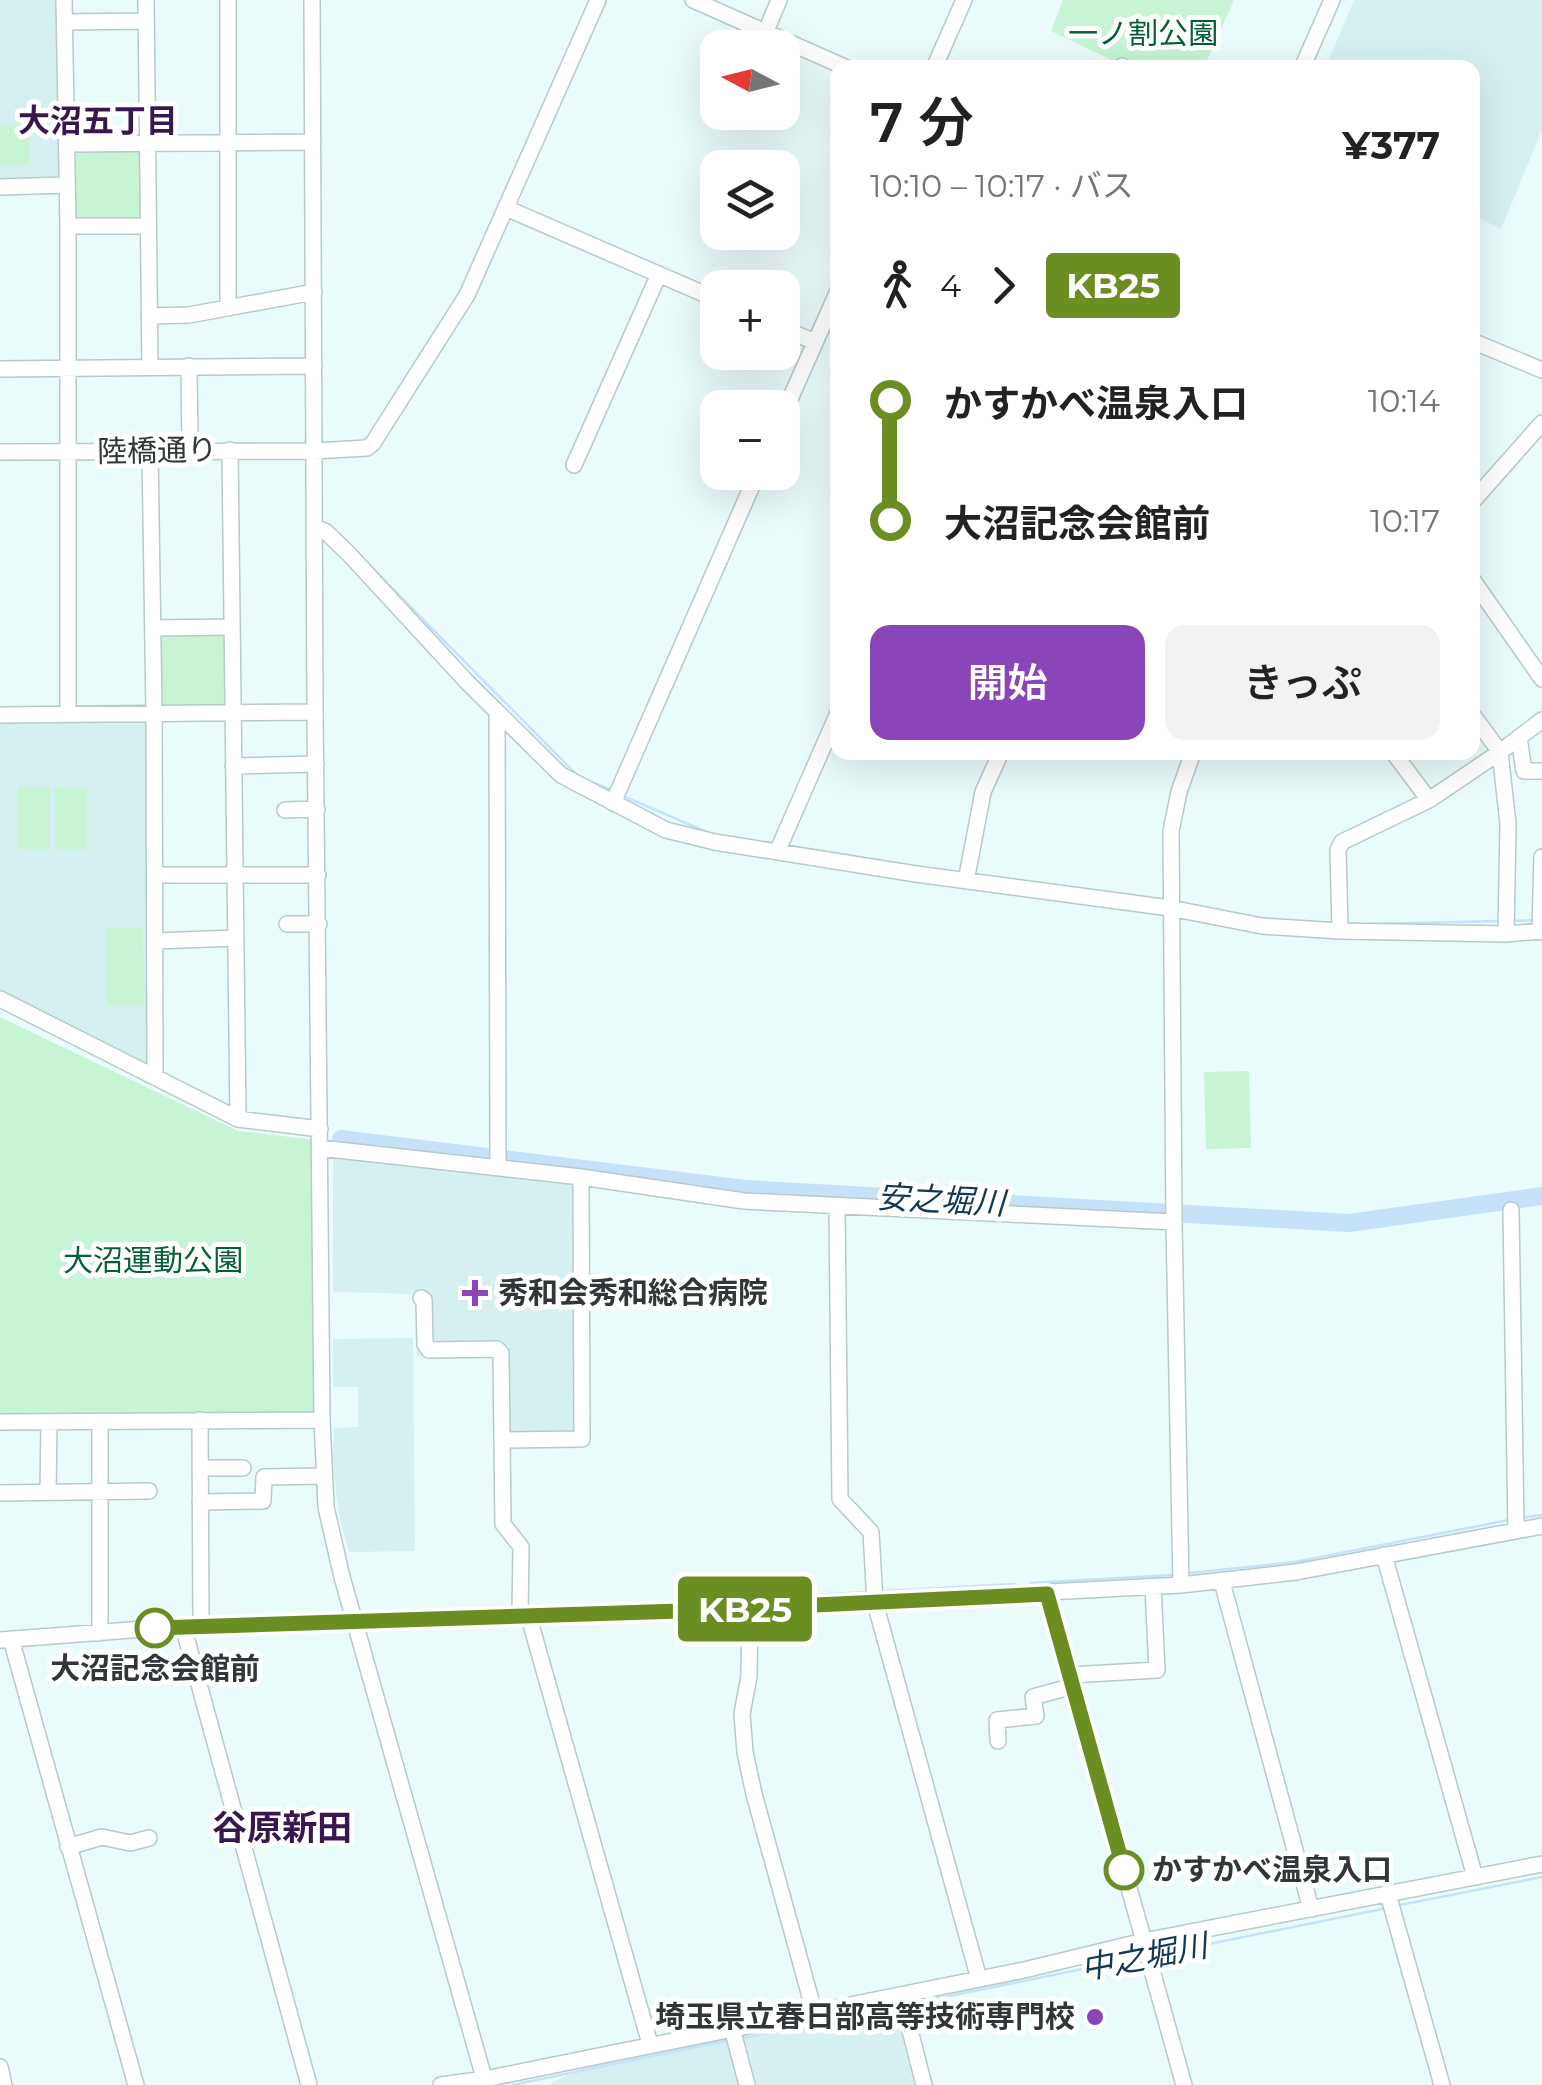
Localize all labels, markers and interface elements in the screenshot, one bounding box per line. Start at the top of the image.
park label: 一ノ割公園 [1068,15,1218,52]
north arrow [700,30,800,130]
map controls [700,30,800,490]
text: 7 分 [870,89,974,156]
district label: 大沼五丁目 [18,101,178,140]
text: ¥377 [1342,122,1440,169]
button: layers [700,150,800,250]
text: 10:10 – 10:17 · バス [870,166,1134,205]
icon: walk [870,258,925,313]
icon: forward [976,258,1031,313]
text: KB25 [1066,264,1160,307]
text: 4 [940,266,961,305]
button: + [700,270,800,370]
text: かすかべ温泉入口 [944,380,1248,427]
text: 10:14 [1368,381,1440,420]
button: − [700,390,800,490]
street label: 陸橋通り [97,431,217,470]
text: 大沼記念会館前 [944,500,1210,547]
text: 10:17 [1370,501,1440,540]
button: 開始 [870,625,1145,740]
button: きっぷ [1165,625,1440,740]
water label: 安之堀川 [876,1177,1009,1222]
park label: 大沼運動公園 [63,1242,243,1279]
place label: 秀和会秀和総合病院 [498,1274,768,1311]
marker: 秀和会秀和総合病院 [462,1280,488,1306]
line badge: KB25 [675,1576,815,1642]
text: KB25 [698,1588,792,1631]
marker: 大沼記念会館前 [136,1609,174,1647]
place label: 大沼記念会館前 [50,1650,260,1687]
district label: 谷原新田 [212,1806,352,1849]
marker: かすかべ温泉入口 [1105,1851,1143,1889]
place label: かすかべ温泉入口 [1152,1851,1392,1888]
water label: 中之堀川 [1077,1925,1213,1988]
place label: 埼玉県立春日部高等技術専門校 [655,1998,1075,2035]
marker: 埼玉県立春日部高等技術専門校 [1084,2006,1106,2028]

